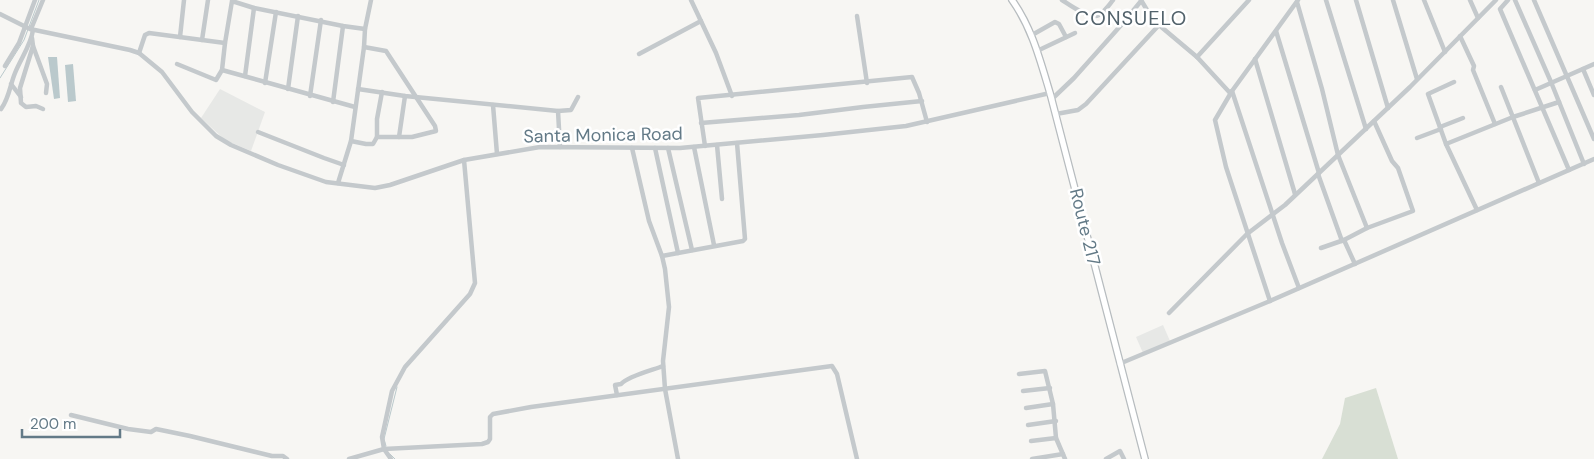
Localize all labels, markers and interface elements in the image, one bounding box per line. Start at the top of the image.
district label: CONSUELO [1075,5,1187,31]
street label: Santa Monica Road [523,122,683,148]
street label: Route 217 [1064,186,1106,268]
scale bar [22,406,120,438]
text: 200 m [30,414,76,434]

